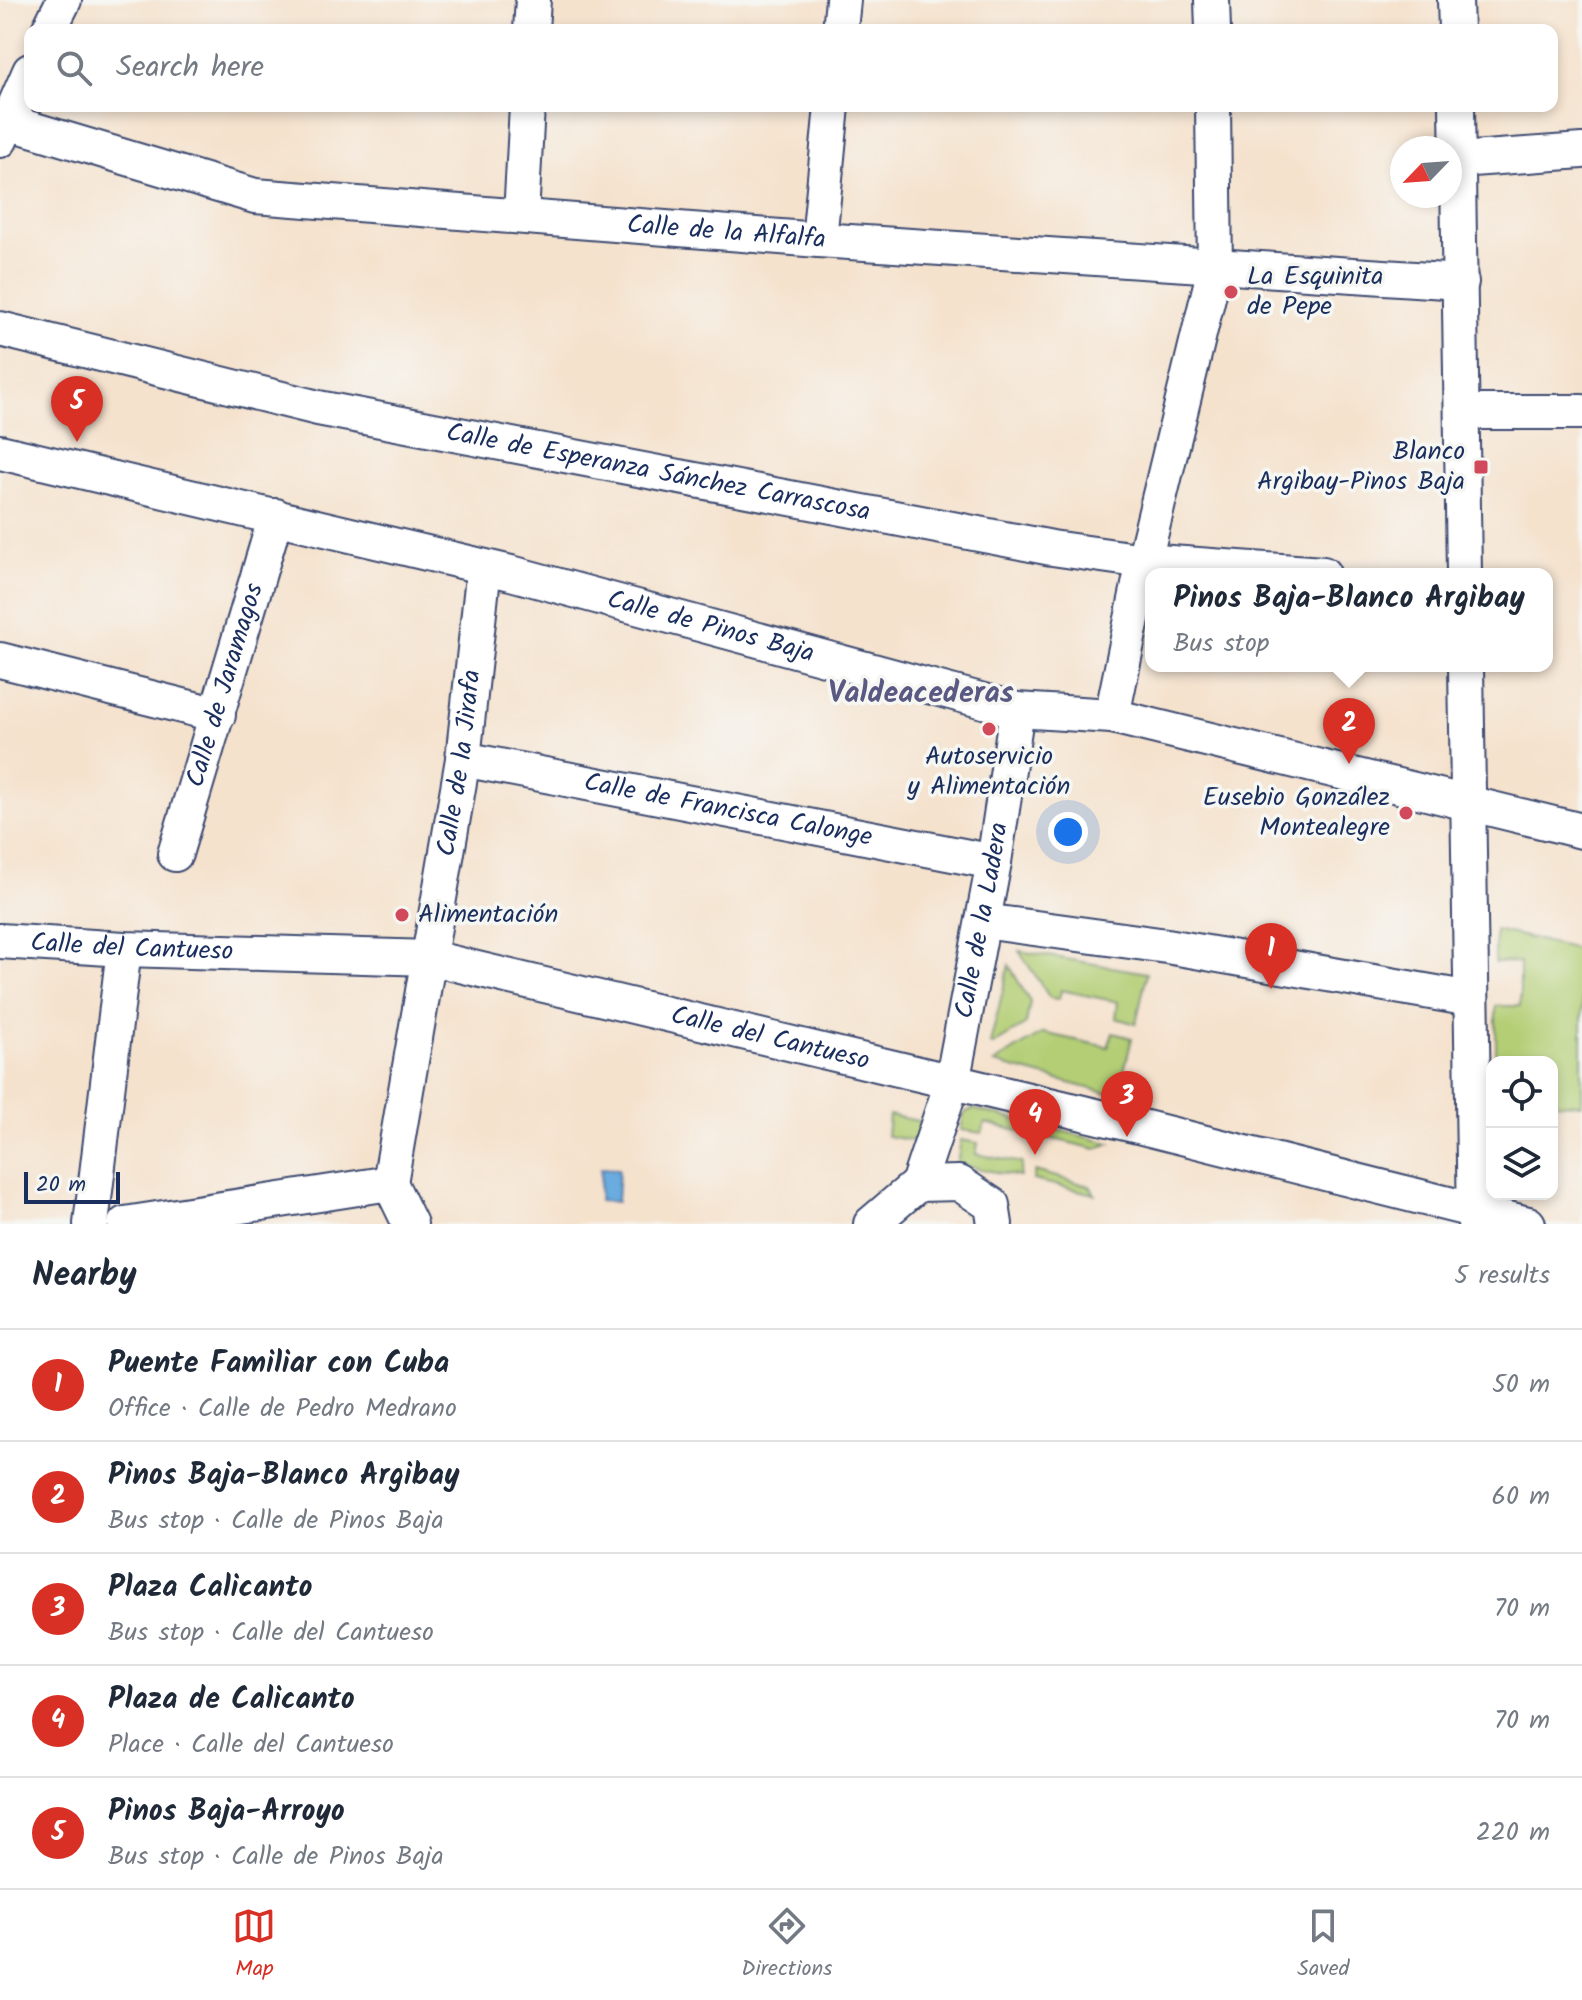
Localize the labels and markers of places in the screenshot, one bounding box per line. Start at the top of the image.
place label: La Esquinita de Pepe [1247,256,1383,328]
marker: La Esquinita de Pepe [1222,283,1240,301]
pin: 5 [51,376,103,442]
place label: Blanco Argibay-Pinos Baja [1257,431,1465,503]
marker: Blanco Argibay-Pinos Baja [1472,458,1490,476]
pin: 2 [1323,698,1375,764]
marker: Autoservicio y Alimentación [980,720,998,738]
place label: Autoservicio y Alimentación [907,736,1070,808]
place label: Eusebio González Montealegre [1203,777,1390,849]
marker: Eusebio González Montealegre [1397,804,1415,822]
place label: Alimentación [418,894,558,936]
marker: Alimentación [393,906,411,924]
pin: 1 [1245,923,1297,989]
pin: 3 [1101,1071,1153,1137]
pin: 4 [1009,1089,1061,1155]

